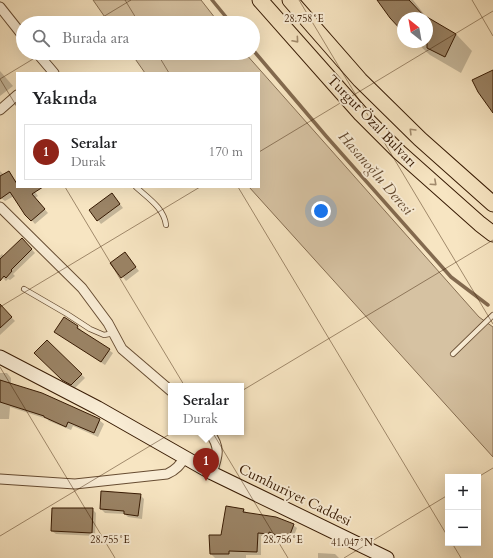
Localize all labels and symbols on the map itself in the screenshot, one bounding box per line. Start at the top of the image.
text: 28.758°E [284,12,324,26]
north arrow [397,12,433,48]
one-way arrow [291,35,298,42]
street label: Turgut Özal Bulvarı [323,71,421,171]
water label: Hasanoğlu Deresi [334,127,419,220]
one-way arrow [409,128,417,136]
one-way arrow [430,179,437,186]
your location [311,201,331,221]
pin: 1 [193,448,219,481]
street label: Cumhuriyet Caddesi [235,459,355,531]
text: 28.755°E [90,533,130,547]
text: 28.756°E [263,533,303,547]
text: 41.047°N [331,536,373,550]

